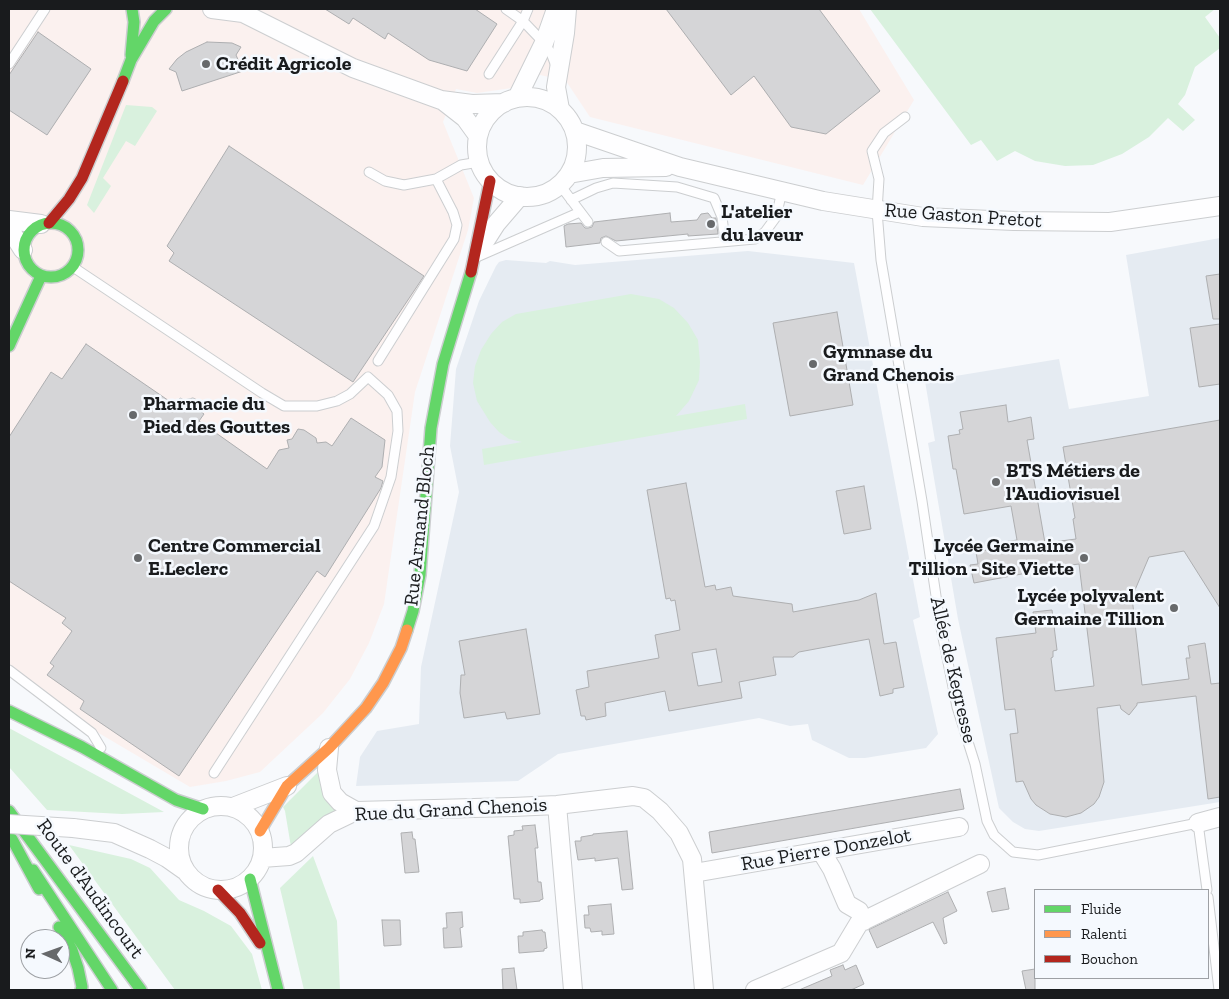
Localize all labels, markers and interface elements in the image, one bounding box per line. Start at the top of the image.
place label: Crédit Agricole [216,52,351,76]
marker: Crédit Agricole [200,58,212,70]
street label: Rue Gaston Pretot [883,199,1043,233]
place label: L'atelier du laveur [721,200,804,247]
marker: L'atelier du laveur [705,218,717,230]
place label: Gymnase du Grand Chenois [823,340,954,387]
marker: Gymnase du Grand Chenois [807,358,819,370]
place label: Pharmacie du Pied des Gouttes [143,392,290,439]
marker: Pharmacie du Pied des Gouttes [127,409,139,421]
street label: Rue Armand Bloch [400,445,440,607]
place label: BTS Métiers de l'Audiovisuel [1006,459,1140,506]
marker: BTS Métiers de l'Audiovisuel [990,476,1002,488]
place label: Centre Commercial E.Leclerc [148,534,321,581]
place label: Lycée Germaine Tillion - Site Viette [909,534,1074,581]
marker: Centre Commercial E.Leclerc [132,552,144,564]
marker: Lycée Germaine Tillion - Site Viette [1078,552,1090,564]
place label: Lycée polyvalent Germaine Tillion [1014,584,1164,631]
street label: Allée de Kegresse [925,595,981,745]
marker: Lycée polyvalent Germaine Tillion [1168,602,1180,614]
street label: Rue du Grand Chenois [354,793,548,827]
street label: Route d'Audincourt [31,815,149,963]
street label: Rue Pierre Donzelot [739,823,913,877]
legend [1034,889,1209,979]
text: Fluide [1081,900,1121,918]
text: Ralenti [1081,925,1127,943]
north arrow [20,929,70,979]
text: N [22,948,39,959]
text: Bouchon [1081,950,1138,968]

